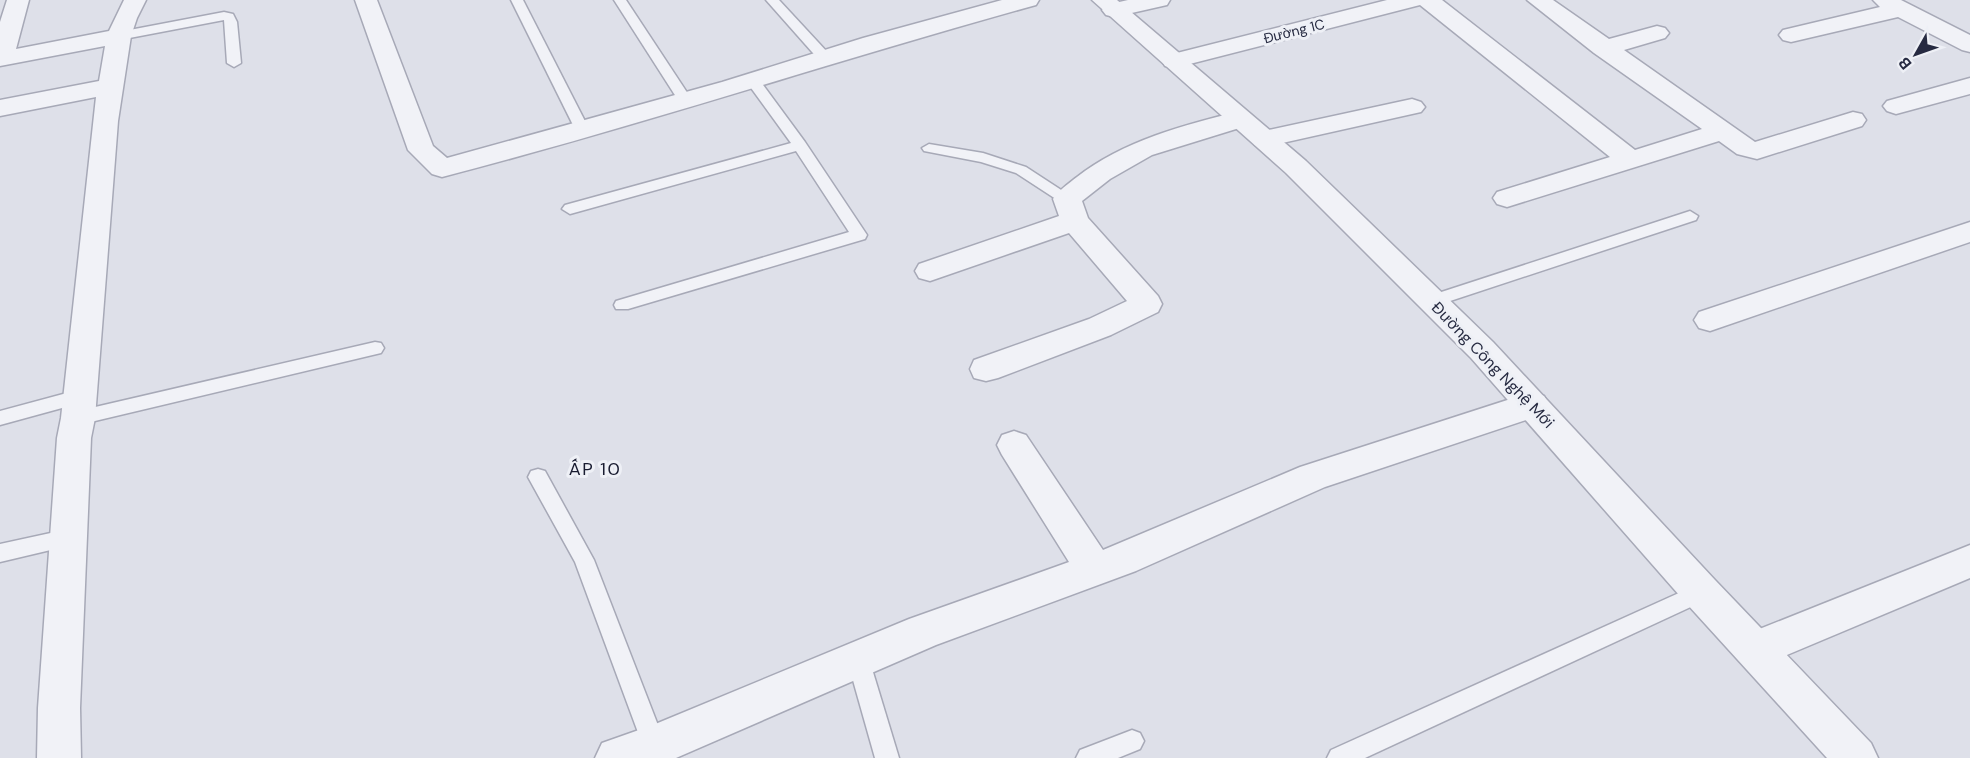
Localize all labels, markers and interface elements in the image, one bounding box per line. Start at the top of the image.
street label: Đường 1C [1262,15,1326,47]
north arrow [1886,24,1946,84]
text: B [1894,53,1916,74]
street label: Đường Công Nghệ Mới [1427,297,1559,433]
district label: ẤP 10 [569,457,621,481]

